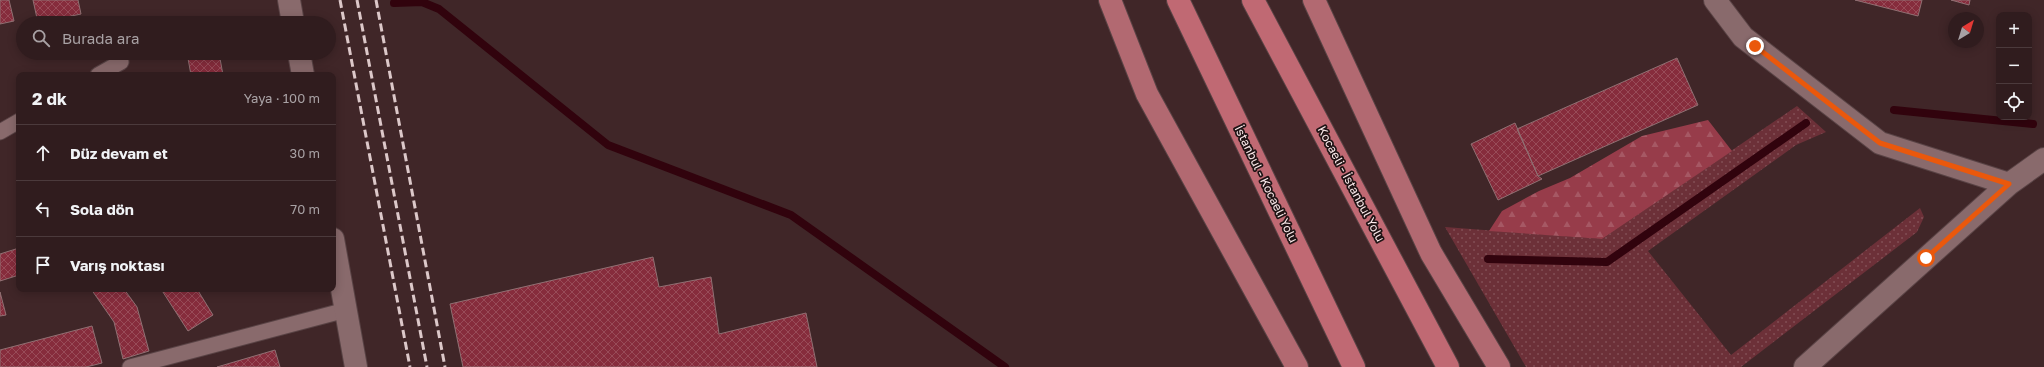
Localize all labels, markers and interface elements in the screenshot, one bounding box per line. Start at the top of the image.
north arrow [1948,12,1984,48]
map controls [1996,12,2032,120]
button: + [1996,12,2032,48]
search box [16,16,336,60]
icon: search [30,27,52,49]
text: Burada ara [62,29,139,47]
route end [1746,37,1764,55]
button: − [1996,48,2032,84]
button: locate [1996,84,2032,120]
text: 2 dk [32,88,67,109]
text: Yaya · 100 m [244,90,320,106]
street label: İstanbul - Kocaeli Yolu [1231,123,1301,245]
street label: Kocaeli - İstanbul Yolu [1315,123,1388,244]
icon: ahead [32,142,54,164]
text: Düz devam et [70,144,168,162]
text: 30 m [290,145,320,161]
icon: left [32,198,54,220]
text: Sola dön [70,200,134,218]
text: 70 m [290,201,320,217]
route start [1917,249,1935,267]
icon: arrive [32,254,54,276]
text: Varış noktası [70,256,165,274]

